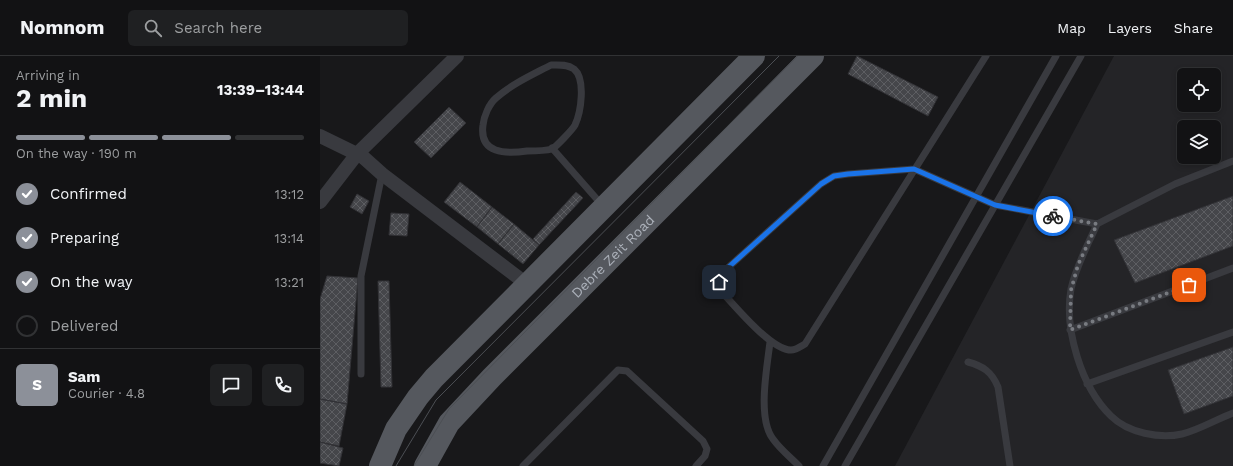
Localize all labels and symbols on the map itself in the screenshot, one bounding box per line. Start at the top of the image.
courier [1033,196,1073,236]
street label: Debre Zeit Road [568,212,657,301]
pin [702,265,736,299]
pin [1172,268,1206,302]

